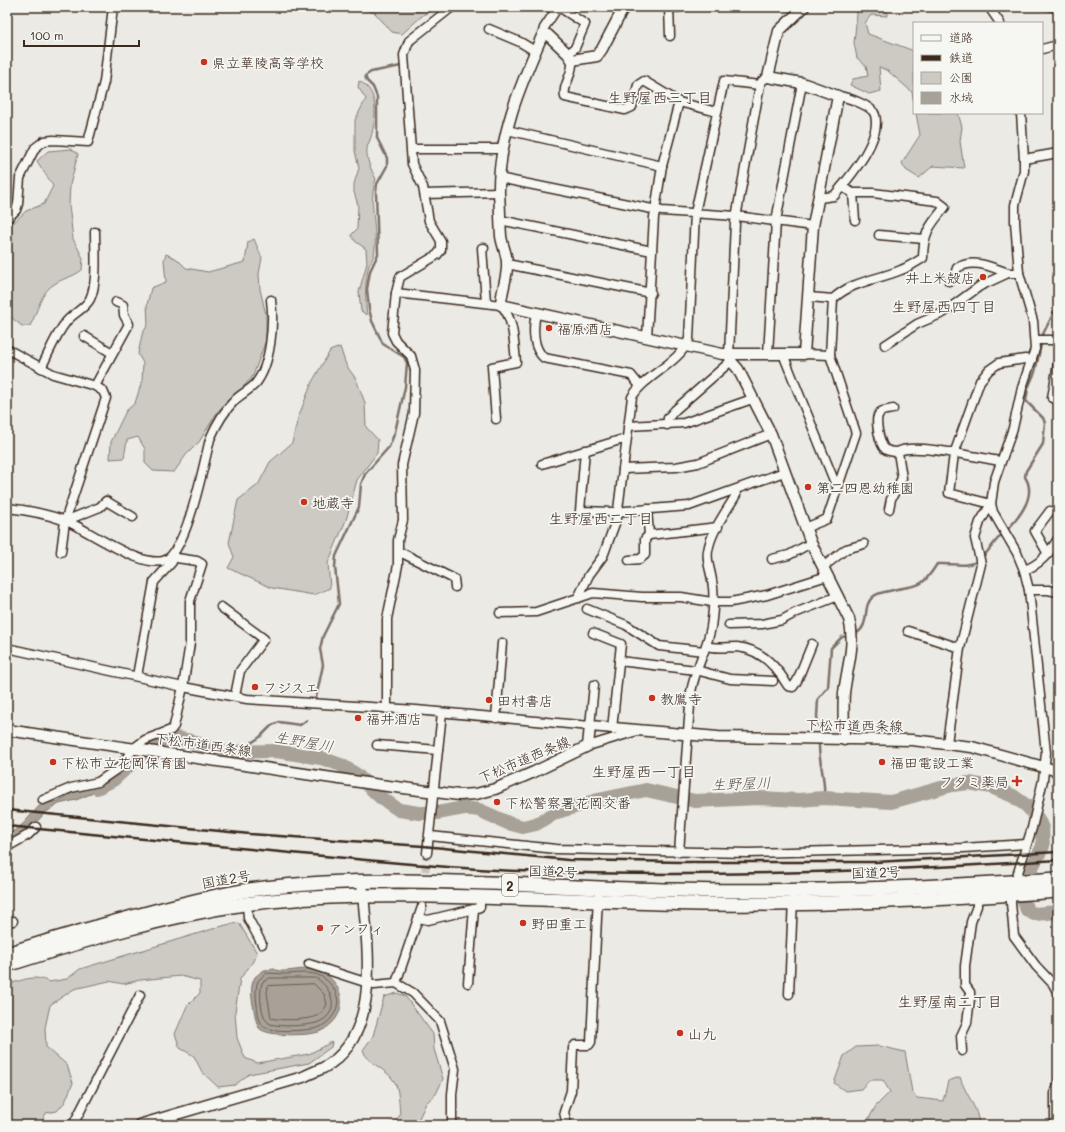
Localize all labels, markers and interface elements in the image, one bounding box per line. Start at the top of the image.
scale bar [24,22,139,48]
legend [913,22,1043,114]
text: 100 m [30,27,64,43]
text: 道路 [949,29,973,45]
text: 鉄道 [949,49,973,65]
place label: 県立華陵高等学校 [212,53,324,72]
marker: 県立華陵高等学校 [199,57,209,67]
text: 公園 [949,69,973,85]
district label: 生野屋西三丁目 [607,87,713,107]
text: 水域 [949,89,973,105]
place label: 井上米殻店 [905,268,975,287]
marker: 井上米殻店 [978,272,988,282]
district label: 生野屋西四丁目 [891,296,997,316]
place label: 福原酒店 [557,319,613,338]
marker: 福原酒店 [544,323,554,333]
place label: 第二四恩幼稚園 [816,478,914,497]
marker: 第二四恩幼稚園 [803,482,813,492]
place label: 地蔵寺 [312,493,354,512]
marker: 地蔵寺 [299,497,309,507]
district label: 生野屋西二丁目 [548,508,654,528]
place label: フジスエ [263,678,318,697]
marker: フジスエ [250,682,260,692]
place label: 教鷹寺 [660,689,702,708]
place label: 田村書店 [497,691,553,710]
marker: 教鷹寺 [647,693,657,703]
marker: 田村書店 [484,695,494,705]
place label: 福井酒店 [366,709,422,728]
marker: 福井酒店 [353,713,363,723]
street label: 下松市道西条線 [805,715,903,735]
water label: 生野屋川 [273,726,335,756]
street label: 下松市道西条線 [153,728,253,760]
street label: 下松市道西条線 [475,731,573,787]
place label: 下松市立花岡保育園 [61,753,187,772]
place label: 福田電設工業 [890,753,974,772]
marker: 下松市立花岡保育園 [48,757,58,767]
marker: 福田電設工業 [877,757,887,767]
district label: 生野屋西一丁目 [591,761,697,781]
water label: 生野屋川 [711,772,771,794]
place label: フタミ薬局 [939,772,1009,791]
marker: フタミ薬局 [1012,776,1022,786]
place label: 下松警察署花岡交番 [505,793,631,812]
marker: 下松警察署花岡交番 [492,797,502,807]
street label: 国道2号 [528,861,578,881]
street label: 国道2号 [851,862,901,882]
street label: 国道2号 [200,865,252,893]
road number: 2 [502,874,518,896]
place label: 野田重工 [531,914,587,933]
marker: 野田重工 [518,918,528,928]
place label: アンフィ [328,919,384,938]
marker: アンフィ [315,923,325,933]
district label: 生野屋南二丁目 [897,991,1003,1011]
place label: 山九 [688,1024,716,1043]
marker: 山九 [675,1028,685,1038]

